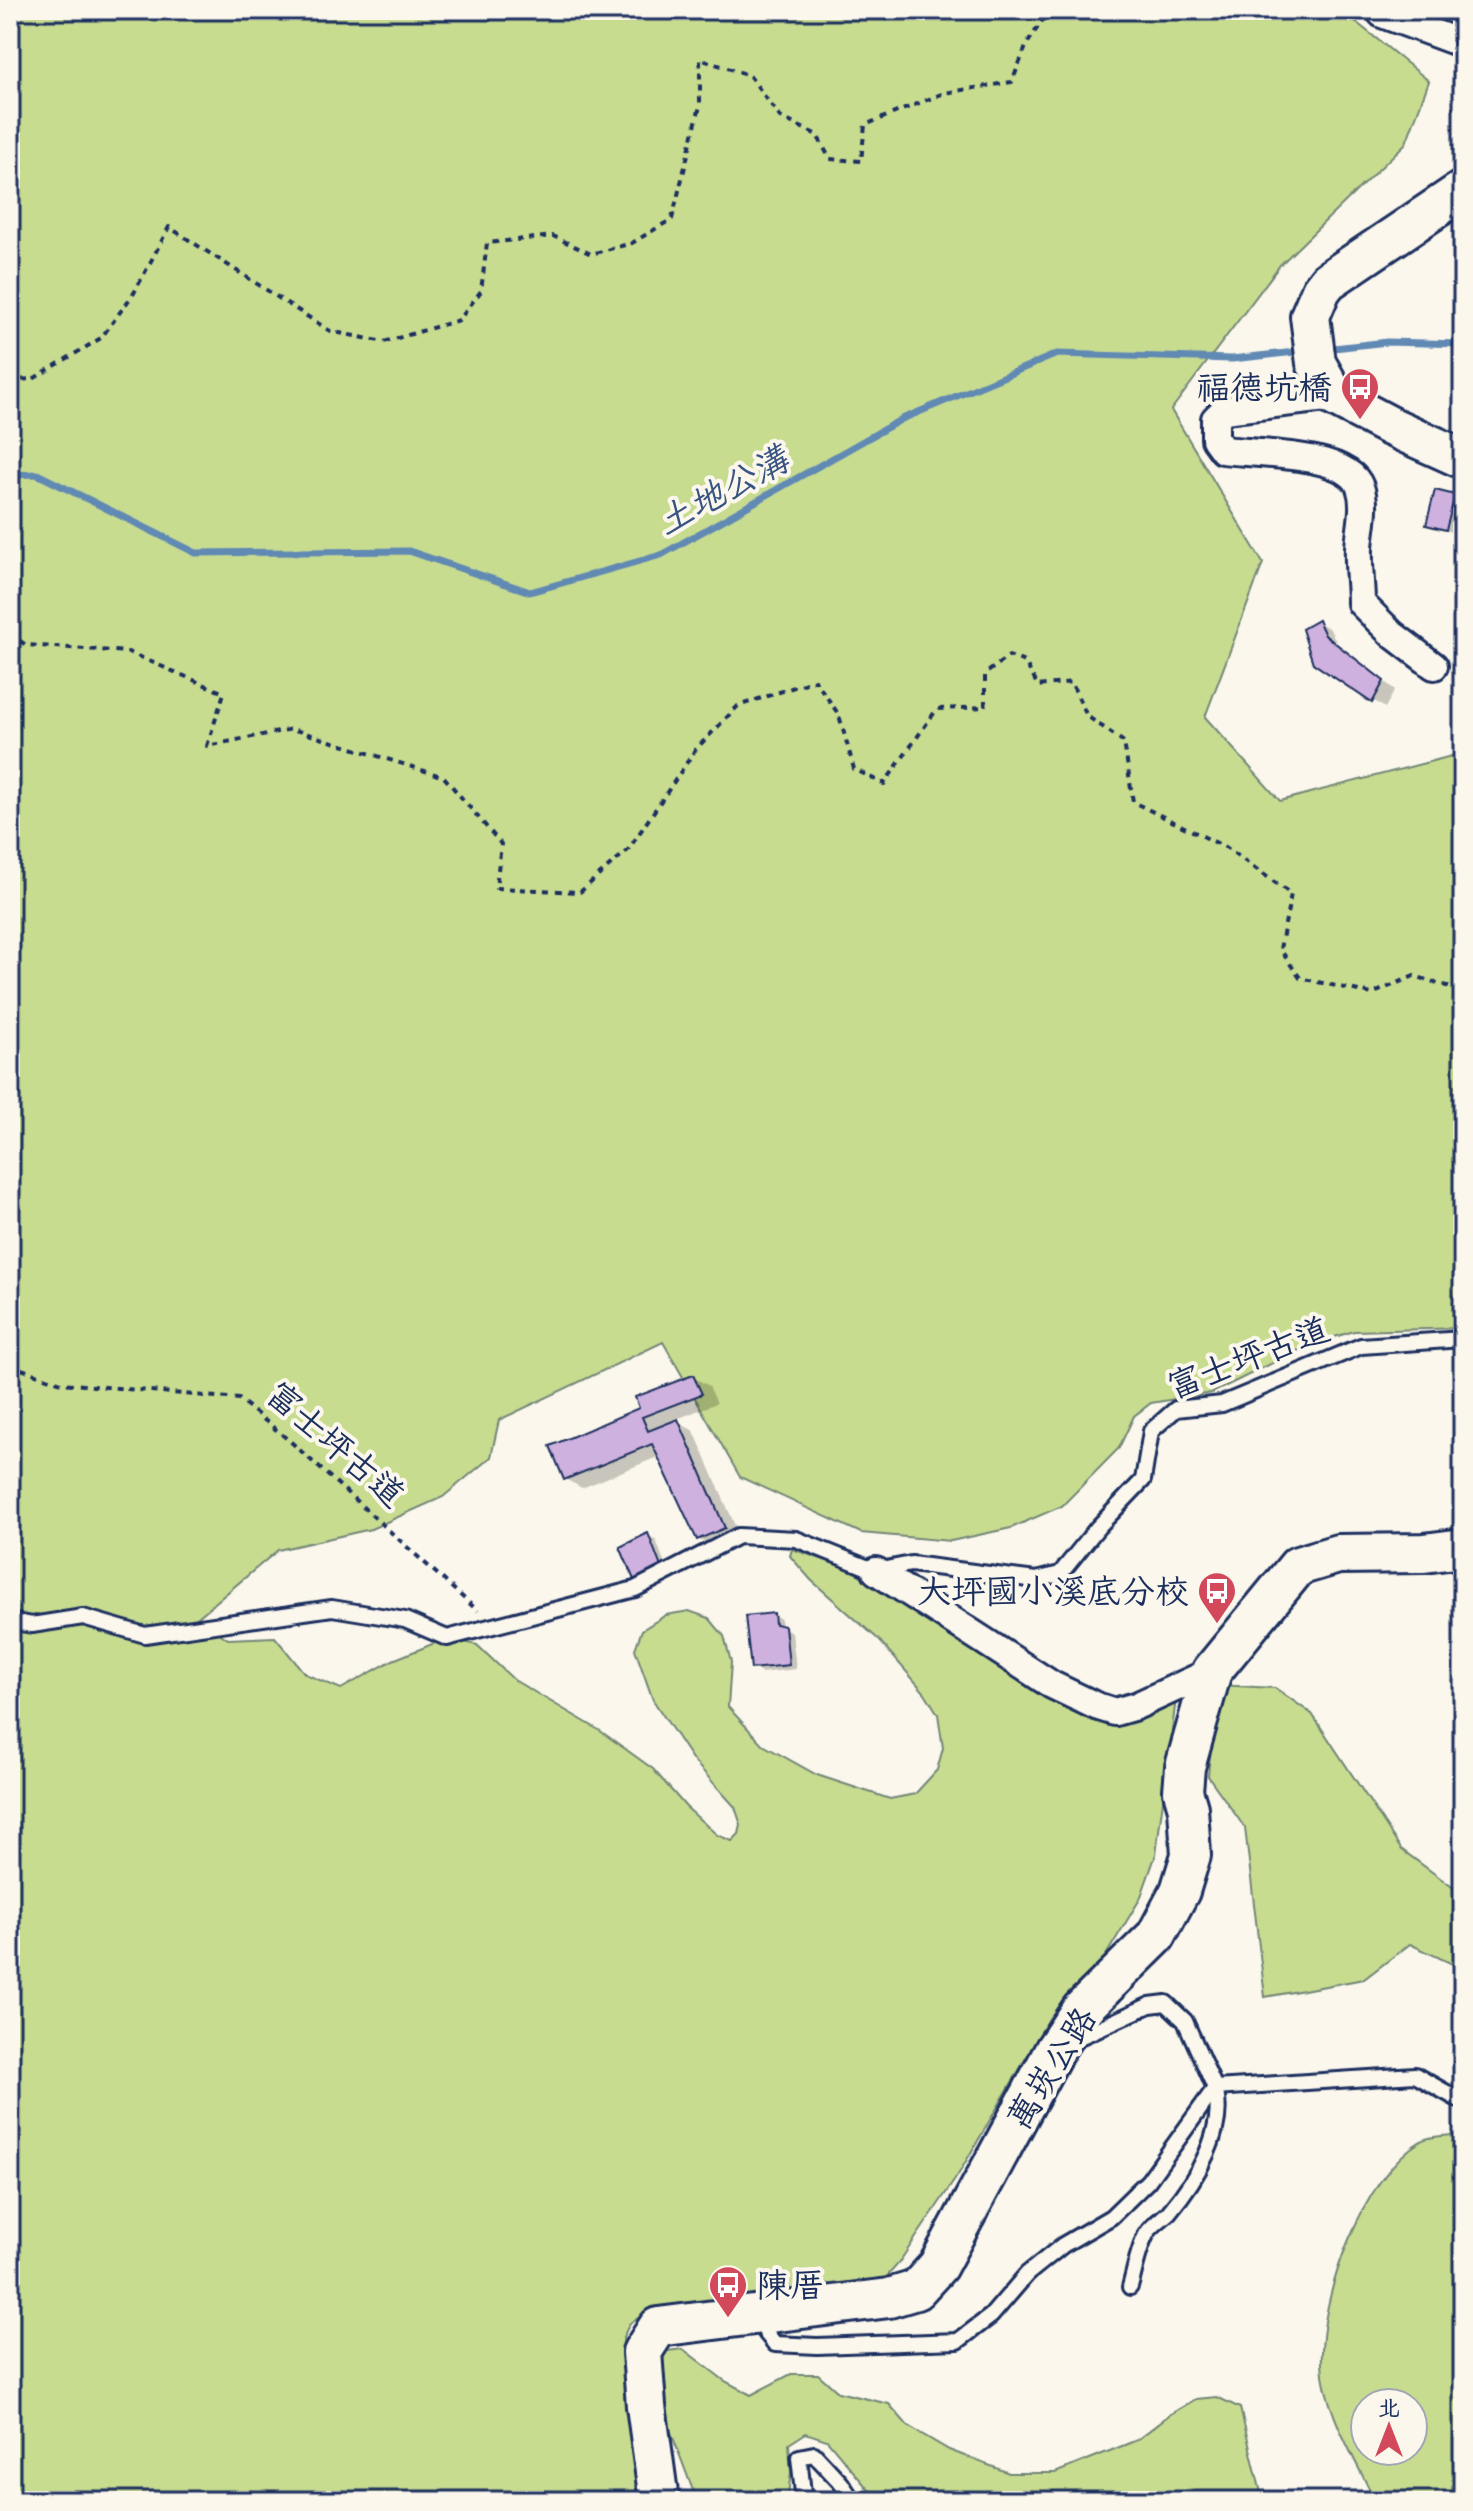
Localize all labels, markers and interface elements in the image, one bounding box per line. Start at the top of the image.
bus stop icon: 福德坑橋 [1339,366,1381,421]
place label: 福德坑橋 [1196,367,1332,408]
water label: 土地公溝 [649,435,798,544]
street label: 富士坪古道 [1161,1308,1335,1407]
street label: 富士坪古道 [258,1373,413,1516]
bus stop icon: 大坪國小溪底分校 [1196,1570,1238,1625]
place label: 大坪國小溪底分校 [917,1571,1189,1612]
street label: 萬崁公路 [998,2000,1105,2137]
bus stop icon: 陳厝 [707,2264,749,2319]
place label: 陳厝 [756,2265,824,2306]
north arrow [1349,2387,1429,2467]
text: 北 [1378,2394,1400,2421]

